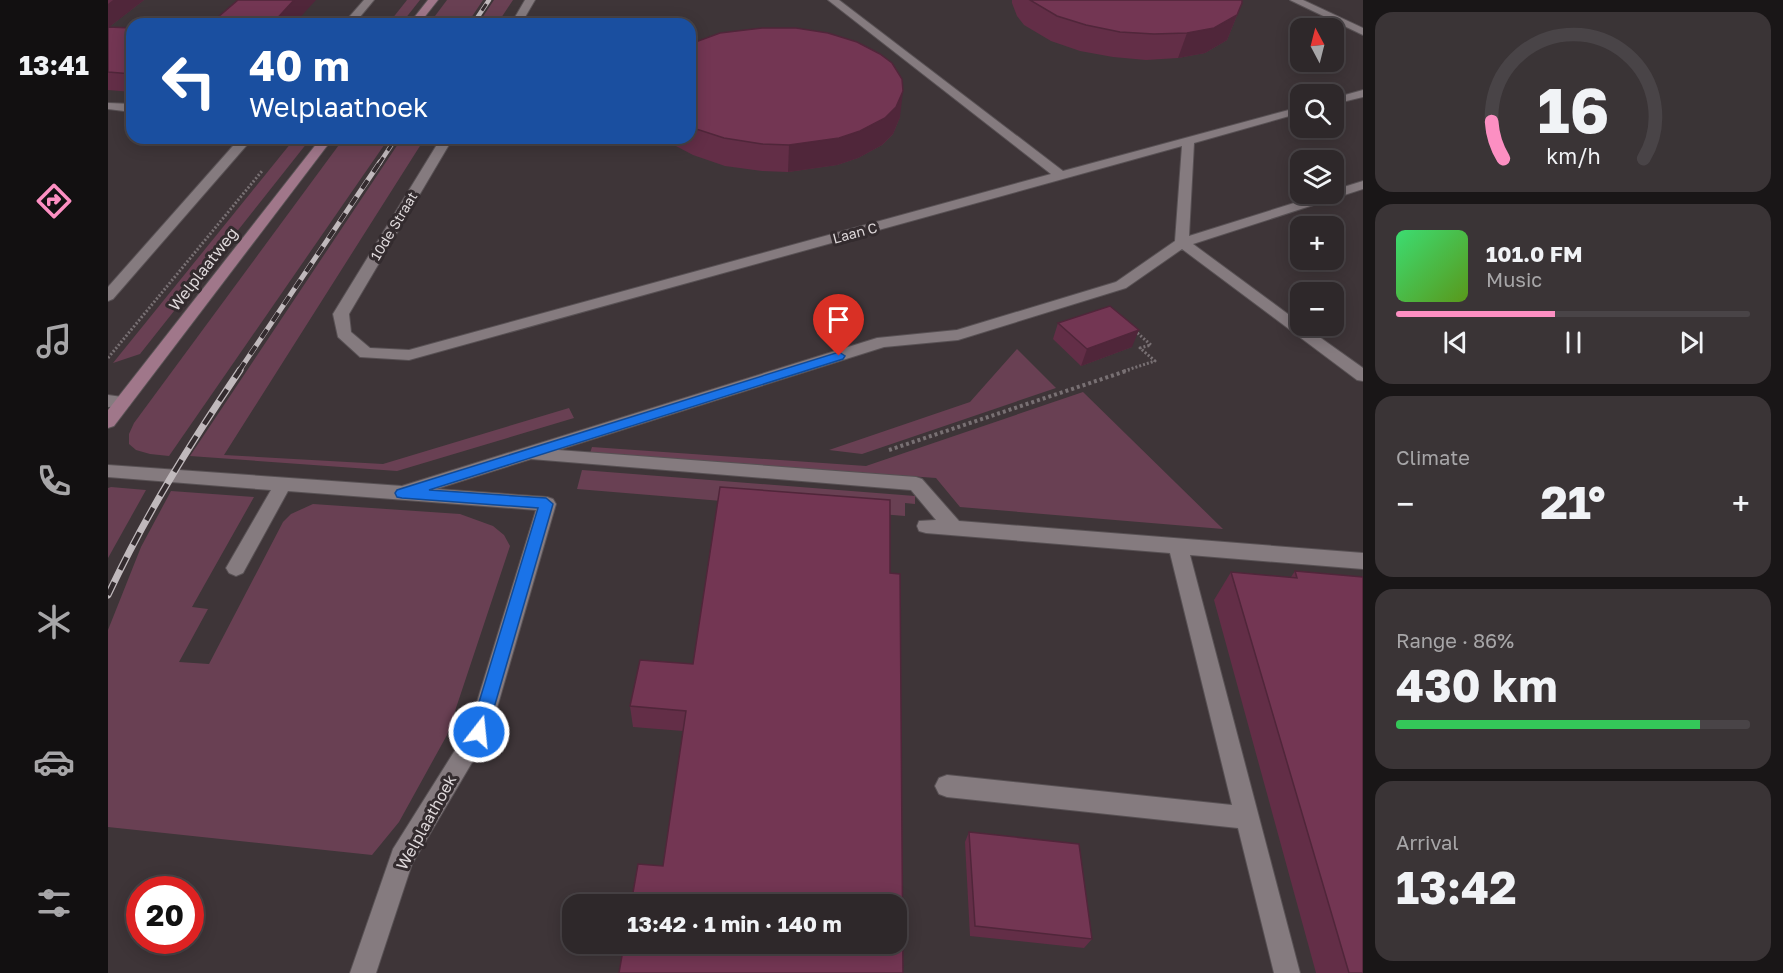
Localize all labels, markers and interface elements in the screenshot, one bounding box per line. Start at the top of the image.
north arrow [1290,18,1344,72]
map controls [1290,18,1344,336]
text: 40 m [249,40,350,90]
icon: left [150,42,228,120]
text: 13:41 [19,49,89,81]
text: 16 [1537,72,1609,147]
button: search [1290,84,1344,138]
text: Welplaathoek [249,91,428,123]
text: km/h [1546,143,1600,169]
button: layers [1290,150,1344,204]
icon: directions [33,180,75,222]
street label: 10de Straat [367,189,421,263]
button: + [1290,216,1344,270]
street label: Laan C [831,218,879,247]
street label: Welplaatweg [164,223,242,315]
text: 101.0 FM [1486,240,1582,267]
text: Music [1486,267,1542,291]
button: − [1290,282,1344,336]
pin [813,294,864,356]
icon: arrive [822,303,855,336]
icon: music [33,320,75,362]
icon: previous [1439,326,1472,359]
icon: pause [1557,326,1590,359]
icon: next [1675,326,1708,359]
text: Climate [1396,445,1470,469]
icon: phone [33,460,75,502]
text: 21° [1540,475,1606,529]
text: − [1396,484,1414,523]
text: + [1732,484,1750,523]
icon: climate [33,601,75,643]
text: Range · 86% [1396,628,1514,652]
text: 430 km [1396,658,1558,712]
position arrow [447,700,511,764]
icon: car [33,741,75,783]
street label: Welplaathoek [392,771,460,873]
text: Arrival [1396,830,1459,854]
text: 13:42 [1396,860,1517,914]
speed limit sign: 20 [126,876,204,954]
icon: filters [33,882,75,924]
text: 13:42 · 1 min · 140 m [627,910,842,937]

